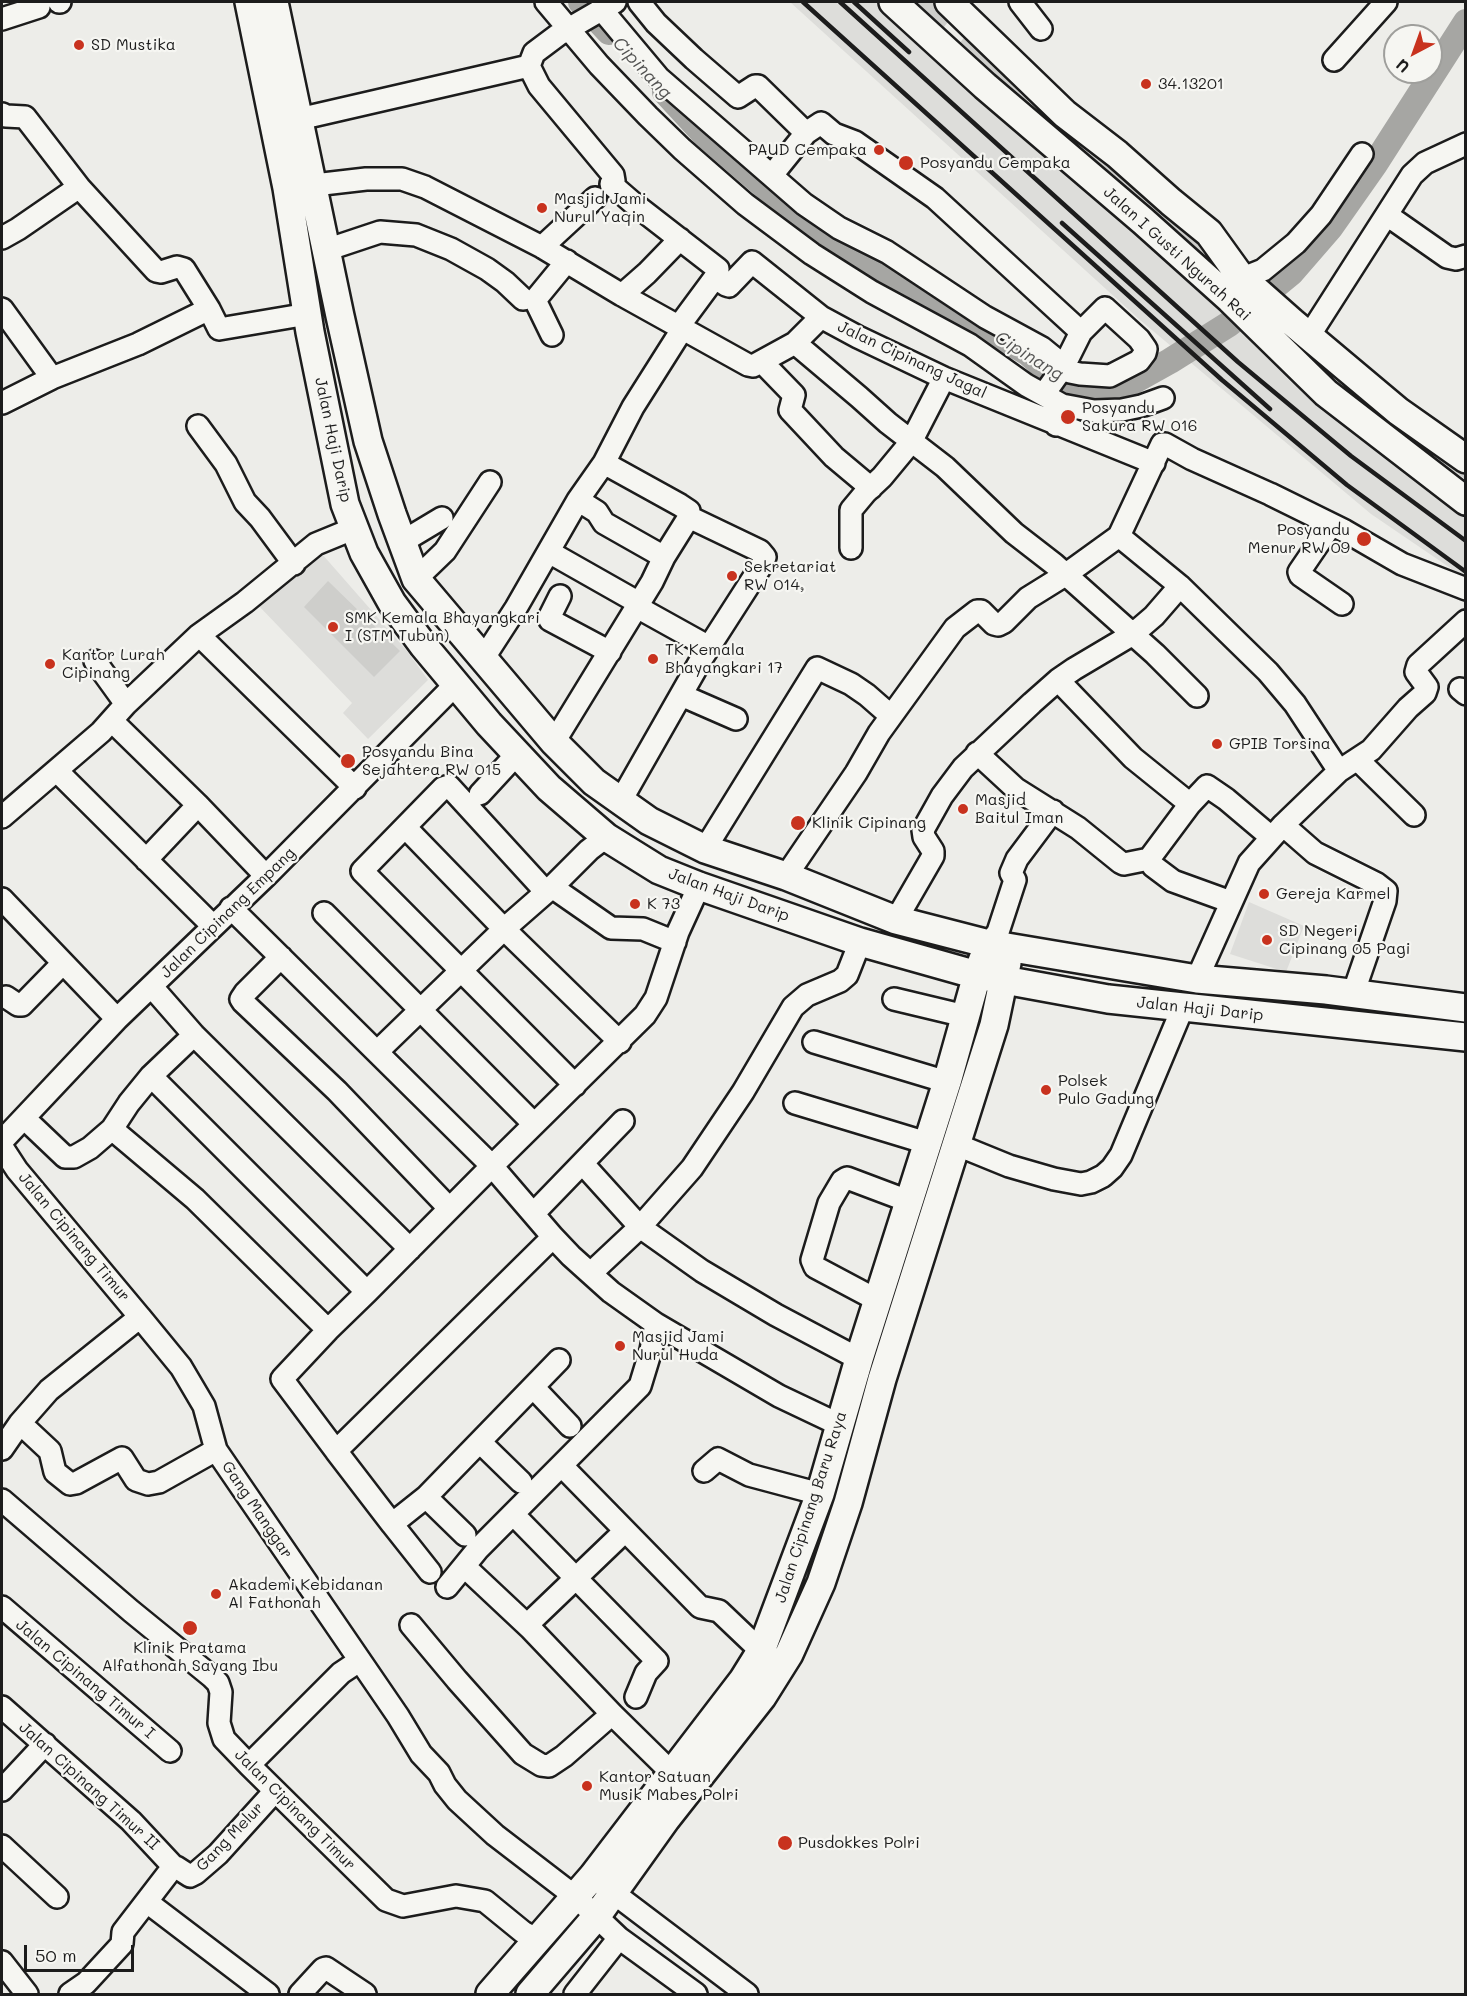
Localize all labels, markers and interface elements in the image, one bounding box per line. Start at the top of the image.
north arrow [1383,24,1443,84]
water label: Cipinang [608,33,676,103]
place label: SD Mustika [91,35,176,55]
marker: SD Mustika [72,38,86,52]
text: U [1391,55,1413,78]
place label: 34.13201 [1158,74,1224,94]
marker: 34.13201 [1139,77,1153,91]
place label: PAUD Cempaka [748,140,867,160]
marker: PAUD Cempaka [872,143,886,157]
place label: Posyandu Cempaka [920,153,1071,173]
marker: Posyandu Cempaka [897,154,915,172]
street label: Jalan I Gusti Ngurah Rai [1099,183,1255,325]
place label: Masjid Jami Nurul Yaqin [554,189,646,227]
marker: Masjid Jami Nurul Yaqin [535,201,549,215]
street label: Jalan Cipinang Jagal [835,317,989,403]
water label: Cipinang [991,327,1067,385]
street label: Jalan Haji Darip [310,376,356,504]
place label: Posyandu Sakura RW 016 [1082,398,1197,436]
marker: Posyandu Sakura RW 016 [1059,408,1077,426]
place label: Posyandu Menur RW 09 [1248,520,1350,558]
marker: Posyandu Menur RW 09 [1355,530,1373,548]
place label: Sekretariat RW 014, [744,557,836,595]
marker: Sekretariat RW 014, [725,569,739,583]
place label: SMK Kemala Bhayangkari I (STM Tubun) [345,608,540,646]
marker: SMK Kemala Bhayangkari I (STM Tubun) [326,620,340,634]
place label: TK Kemala Bhayangkari 17 [665,640,783,678]
place label: Kantor Lurah Cipinang [62,645,164,683]
marker: TK Kemala Bhayangkari 17 [646,652,660,666]
marker: Kantor Lurah Cipinang [43,657,57,671]
place label: GPIB Torsina [1229,734,1331,754]
marker: GPIB Torsina [1210,737,1224,751]
place label: Posyandu Bina Sejahtera RW 015 [362,742,501,780]
marker: Posyandu Bina Sejahtera RW 015 [339,752,357,770]
place label: Masjid Baitul Iman [975,790,1063,828]
marker: Masjid Baitul Iman [956,802,970,816]
place label: Klinik Cipinang [812,813,926,833]
marker: Klinik Cipinang [789,814,807,832]
street label: Jalan Cipinang Empang [157,844,299,982]
street label: Jalan Haji Darip [666,864,792,926]
place label: Gereja Karmel [1276,884,1391,904]
marker: Gereja Karmel [1257,887,1271,901]
place label: K 73 [647,894,680,914]
marker: K 73 [628,897,642,911]
place label: SD Negeri Cipinang 05 Pagi [1279,921,1410,959]
marker: SD Negeri Cipinang 05 Pagi [1260,933,1274,947]
street label: Jalan Haji Darip [1136,993,1264,1025]
place label: Polsek Pulo Gadung [1058,1071,1154,1109]
marker: Polsek Pulo Gadung [1039,1083,1053,1097]
street label: Jalan Cipinang Timur [14,1168,134,1306]
place label: Masjid Jami Nurul Huda [632,1327,724,1365]
marker: Masjid Jami Nurul Huda [613,1339,627,1353]
street label: Jalan Cipinang Baru Raya [771,1409,851,1605]
street label: Gang Manggar [217,1458,297,1562]
place label: Akademi Kebidanan Al Fathonah [228,1575,383,1613]
marker: Akademi Kebidanan Al Fathonah [209,1587,223,1601]
street label: Jalan Cipinang Timur I [12,1615,158,1743]
marker: Klinik Pratama Alfathonah Sayang Ibu [181,1619,199,1637]
place label: Klinik Pratama Alfathonah Sayang Ibu [102,1638,278,1676]
street label: Jalan Cipinang Timur II [15,1718,163,1854]
street label: Jalan Cipinang Timur [230,1745,360,1875]
place label: Kantor Satuan Musik Mabes Polri [599,1767,739,1805]
marker: Kantor Satuan Musik Mabes Polri [580,1779,594,1793]
street label: Gang Melur [192,1798,268,1876]
place label: Pusdokkes Polri [798,1833,920,1853]
marker: Pusdokkes Polri [776,1834,794,1852]
scale bar [27,1933,136,1971]
text: 50 m [35,1943,77,1967]

